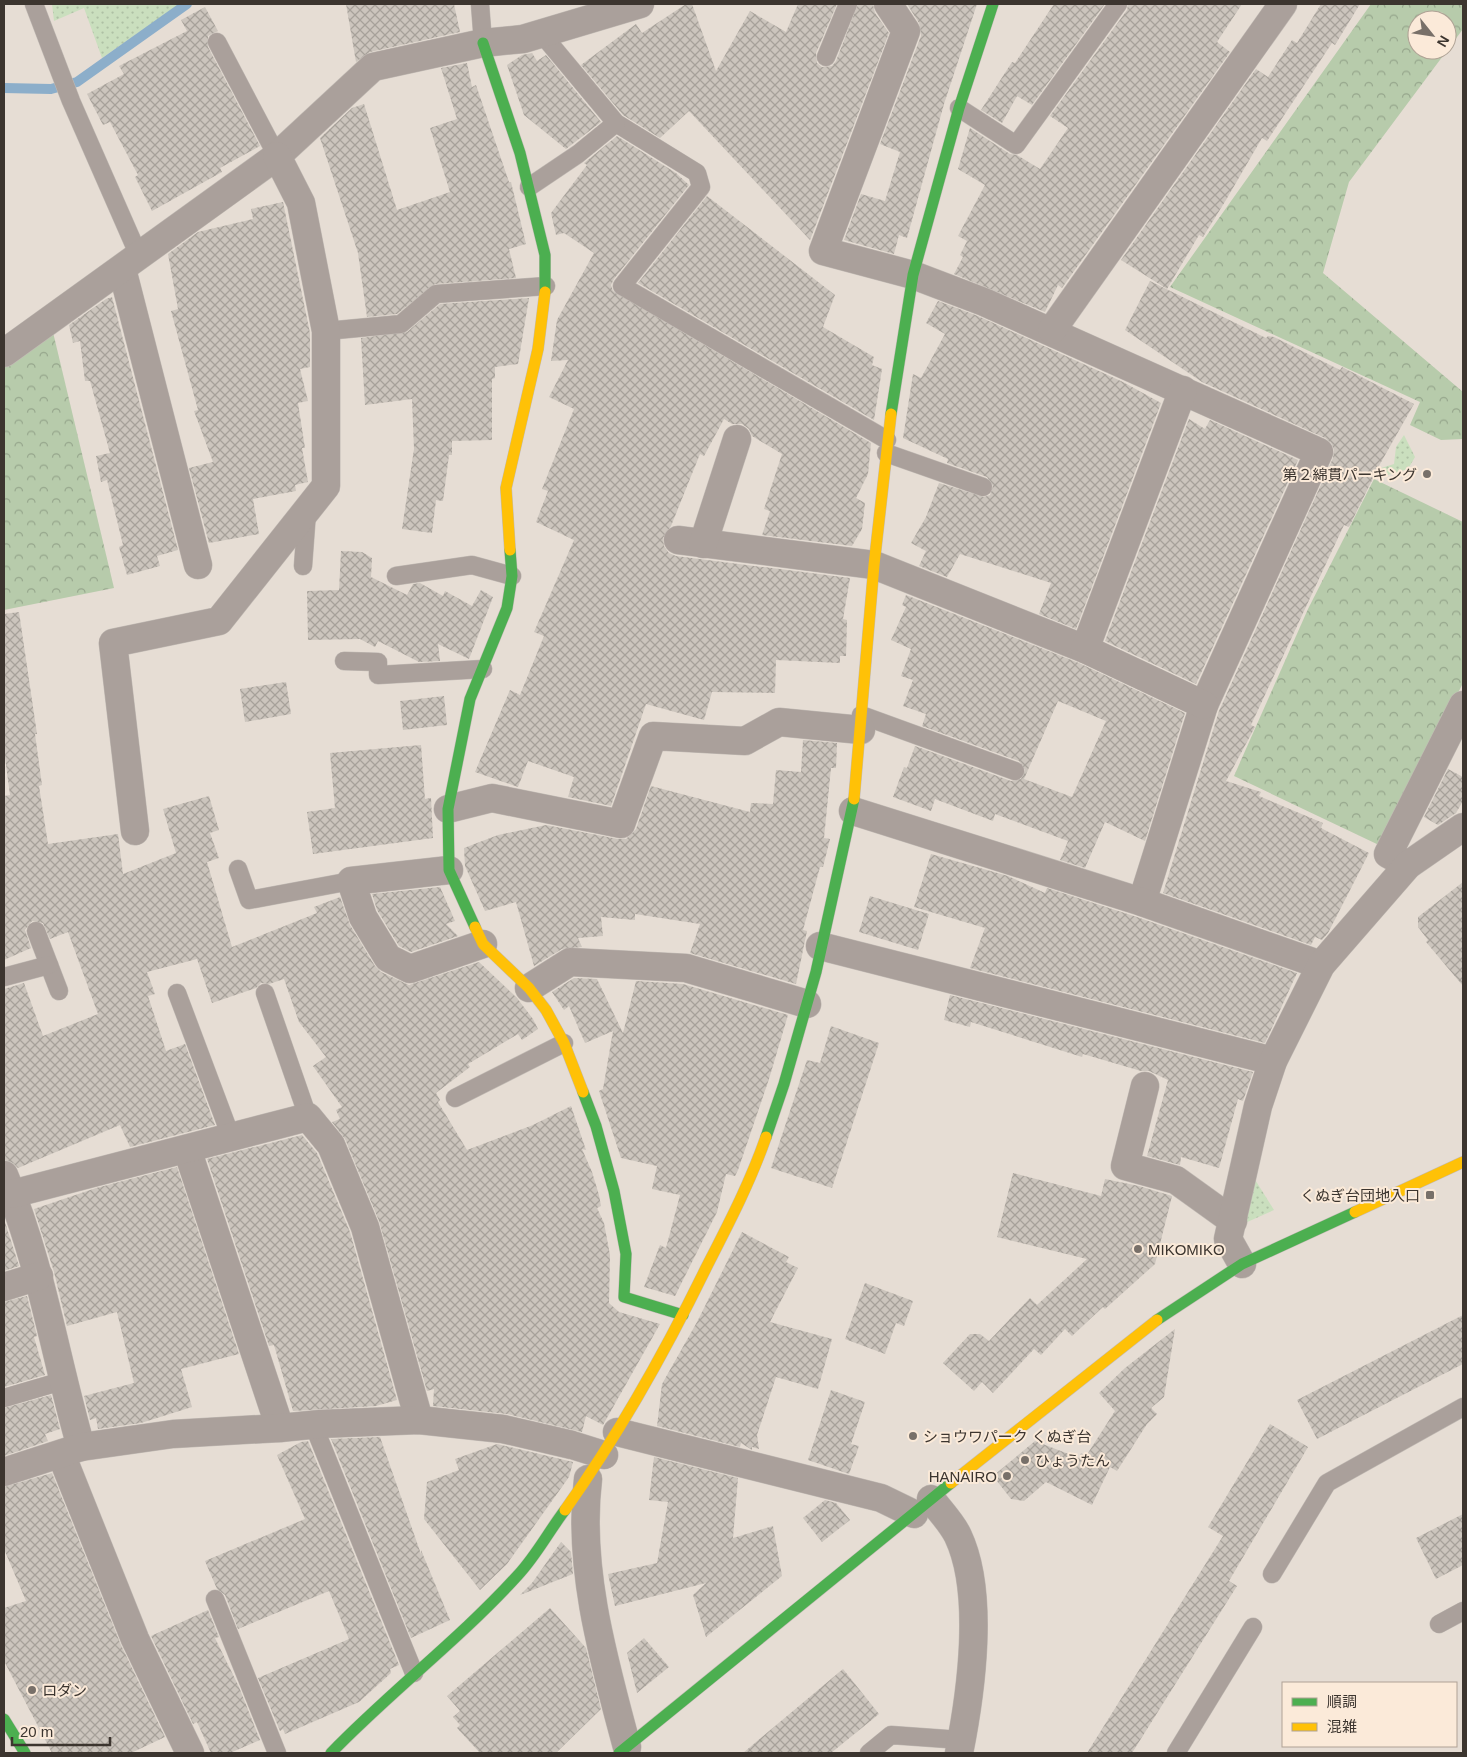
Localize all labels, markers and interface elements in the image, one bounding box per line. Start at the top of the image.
north arrow [1407,10,1457,60]
text: N [1434,33,1453,50]
place label: 第２綿貫パーキング [1282,466,1417,483]
marker: 第２綿貫パーキング [1421,468,1433,480]
place label: くぬぎ台団地入口 [1300,1187,1420,1204]
marker: くぬぎ台団地入口 [1424,1189,1436,1201]
place label: MIKOMIKO [1148,1241,1225,1258]
marker: MIKOMIKO [1132,1243,1144,1255]
place label: ショウワパーク くぬぎ台 [923,1428,1092,1445]
marker: ショウワパーク くぬぎ台 [907,1430,919,1442]
place label: ひょうたん [1035,1452,1110,1469]
marker: ひょうたん [1019,1454,1031,1466]
place label: HANAIRO [929,1468,997,1485]
marker: HANAIRO [1001,1470,1013,1482]
place label: ロダン [42,1682,87,1699]
legend [1282,1682,1457,1747]
marker: ロダン [26,1684,38,1696]
text: 順調 [1327,1693,1357,1710]
scale bar [12,1714,110,1746]
text: 混雑 [1327,1718,1357,1735]
text: 20 m [20,1723,53,1740]

